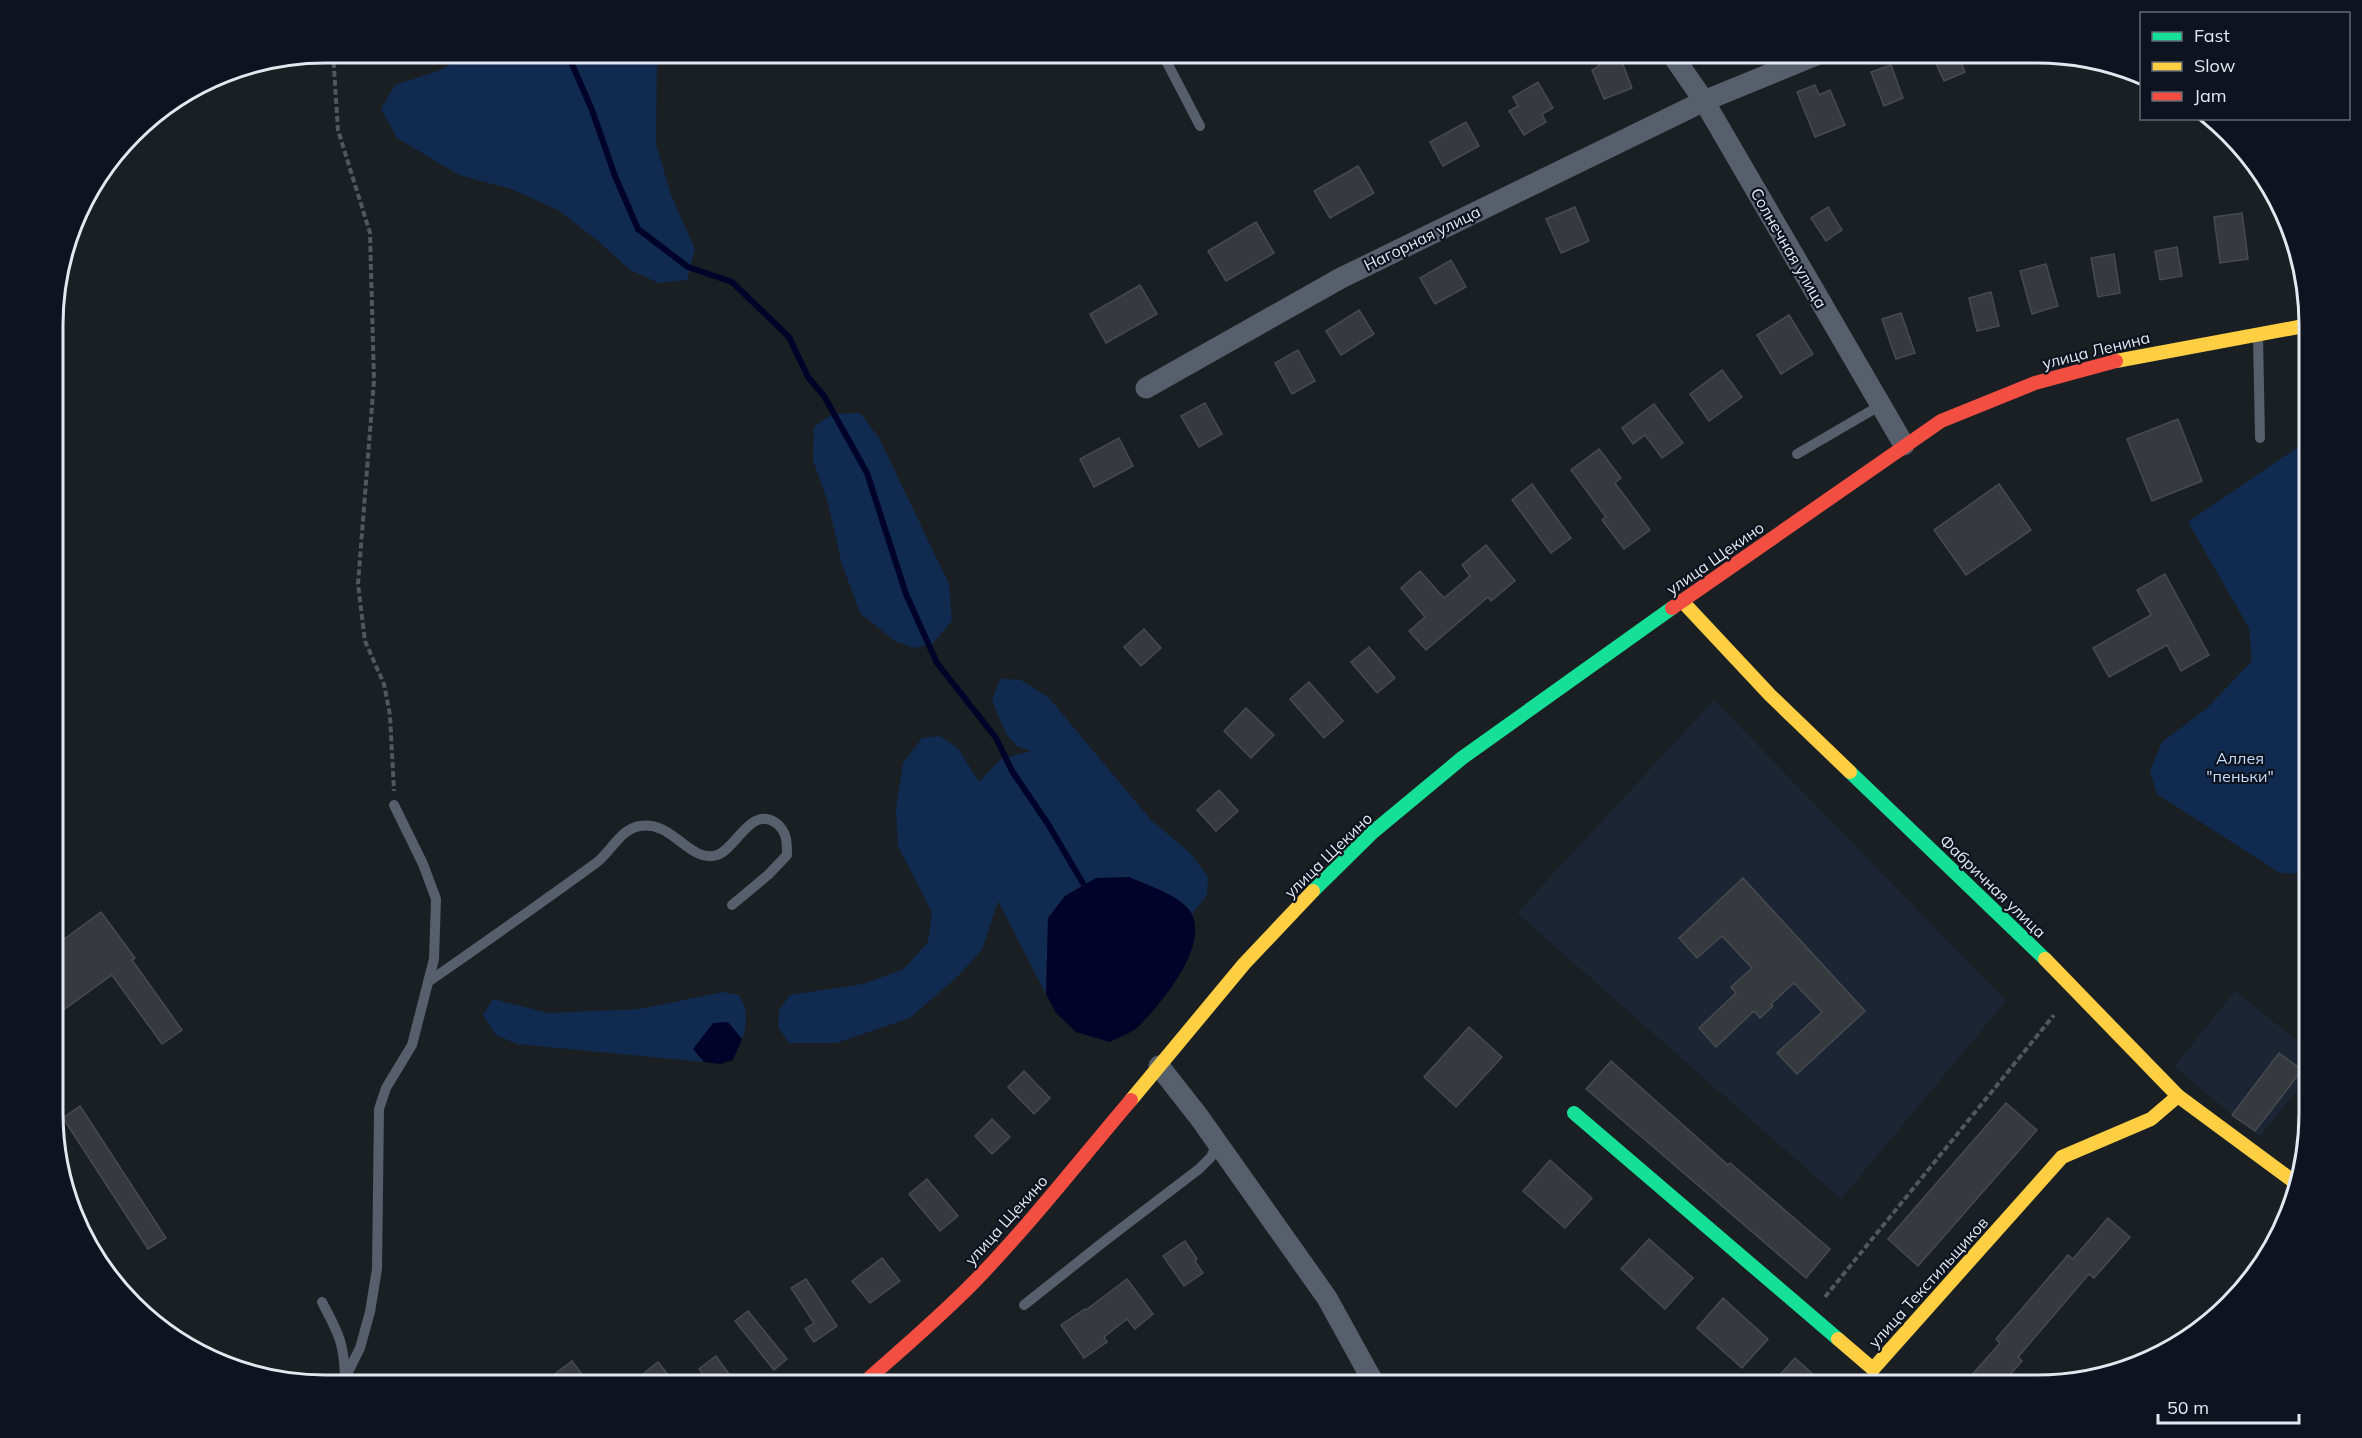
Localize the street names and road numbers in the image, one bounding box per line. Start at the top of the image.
street label: Солнечная улица [1746,184,1832,312]
street label: Нагорная улица [1360,201,1484,275]
street label: улица Ленина [2040,327,2152,373]
street label: улица Щекино [1662,517,1768,599]
street label: улица Щекино [1280,808,1376,902]
street label: Фабричная улица [1936,830,2050,942]
street label: улица Щекино [960,1171,1052,1269]
street label: улица Текстильщиков [1864,1212,1992,1352]

